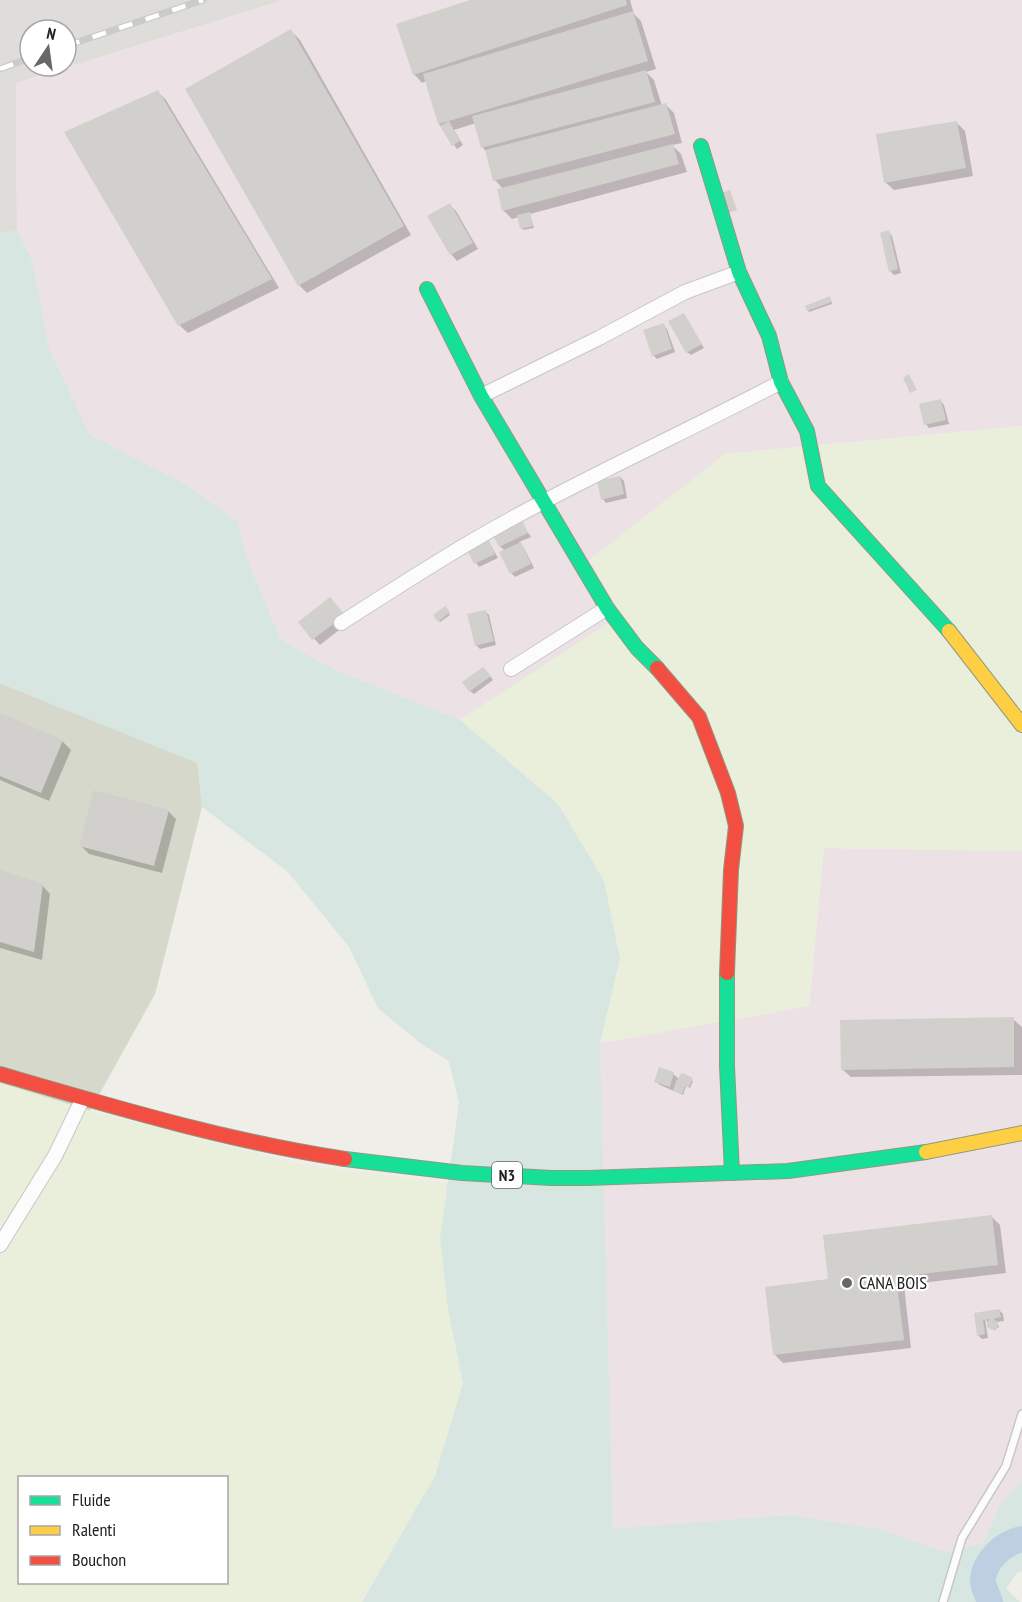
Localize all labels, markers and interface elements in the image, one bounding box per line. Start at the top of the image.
north arrow [18,18,78,78]
text: N [45,23,58,44]
road number: N3 [492,1162,522,1188]
place label: CANA BOIS [859,1271,927,1294]
marker: CANA BOIS [840,1276,854,1290]
legend [18,1476,228,1584]
text: Fluide [72,1488,111,1511]
text: Ralenti [72,1518,116,1541]
text: Bouchon [72,1548,126,1571]

